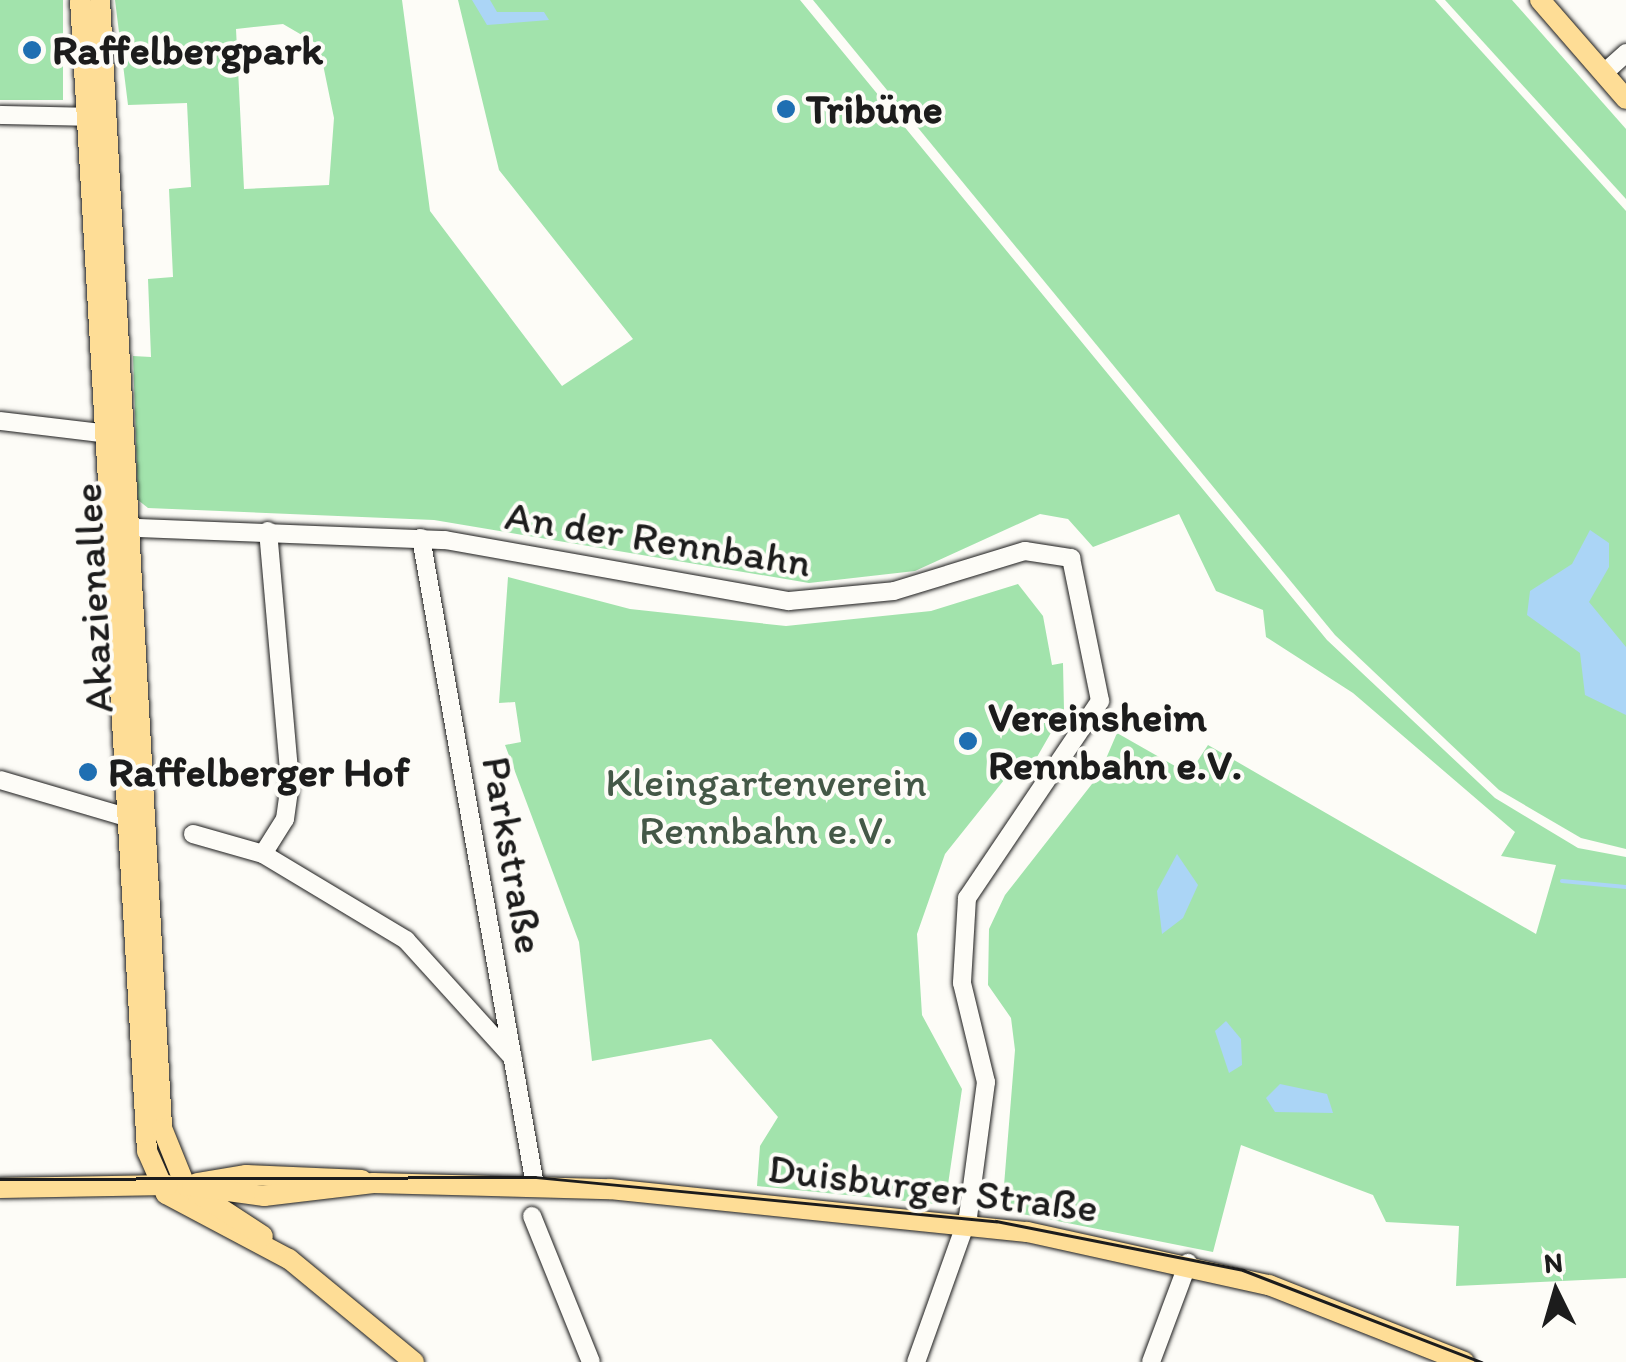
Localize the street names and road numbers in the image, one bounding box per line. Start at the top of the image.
street label: Akazienallee [62,482,124,714]
street label: An der Rennbahn [502,490,814,588]
street label: Parkstraße [471,752,555,958]
street label: Duisburger Straße [765,1143,1101,1233]

